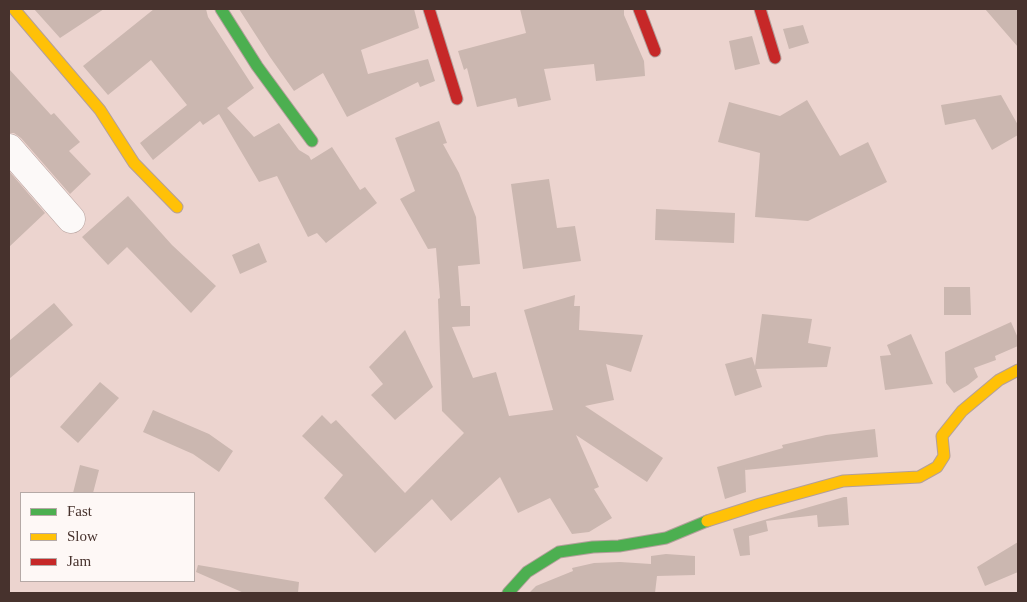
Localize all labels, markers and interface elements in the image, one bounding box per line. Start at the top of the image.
legend [20,492,195,582]
text: Fast [67,503,92,519]
text: Slow [67,528,98,544]
text: Jam [67,553,91,569]

